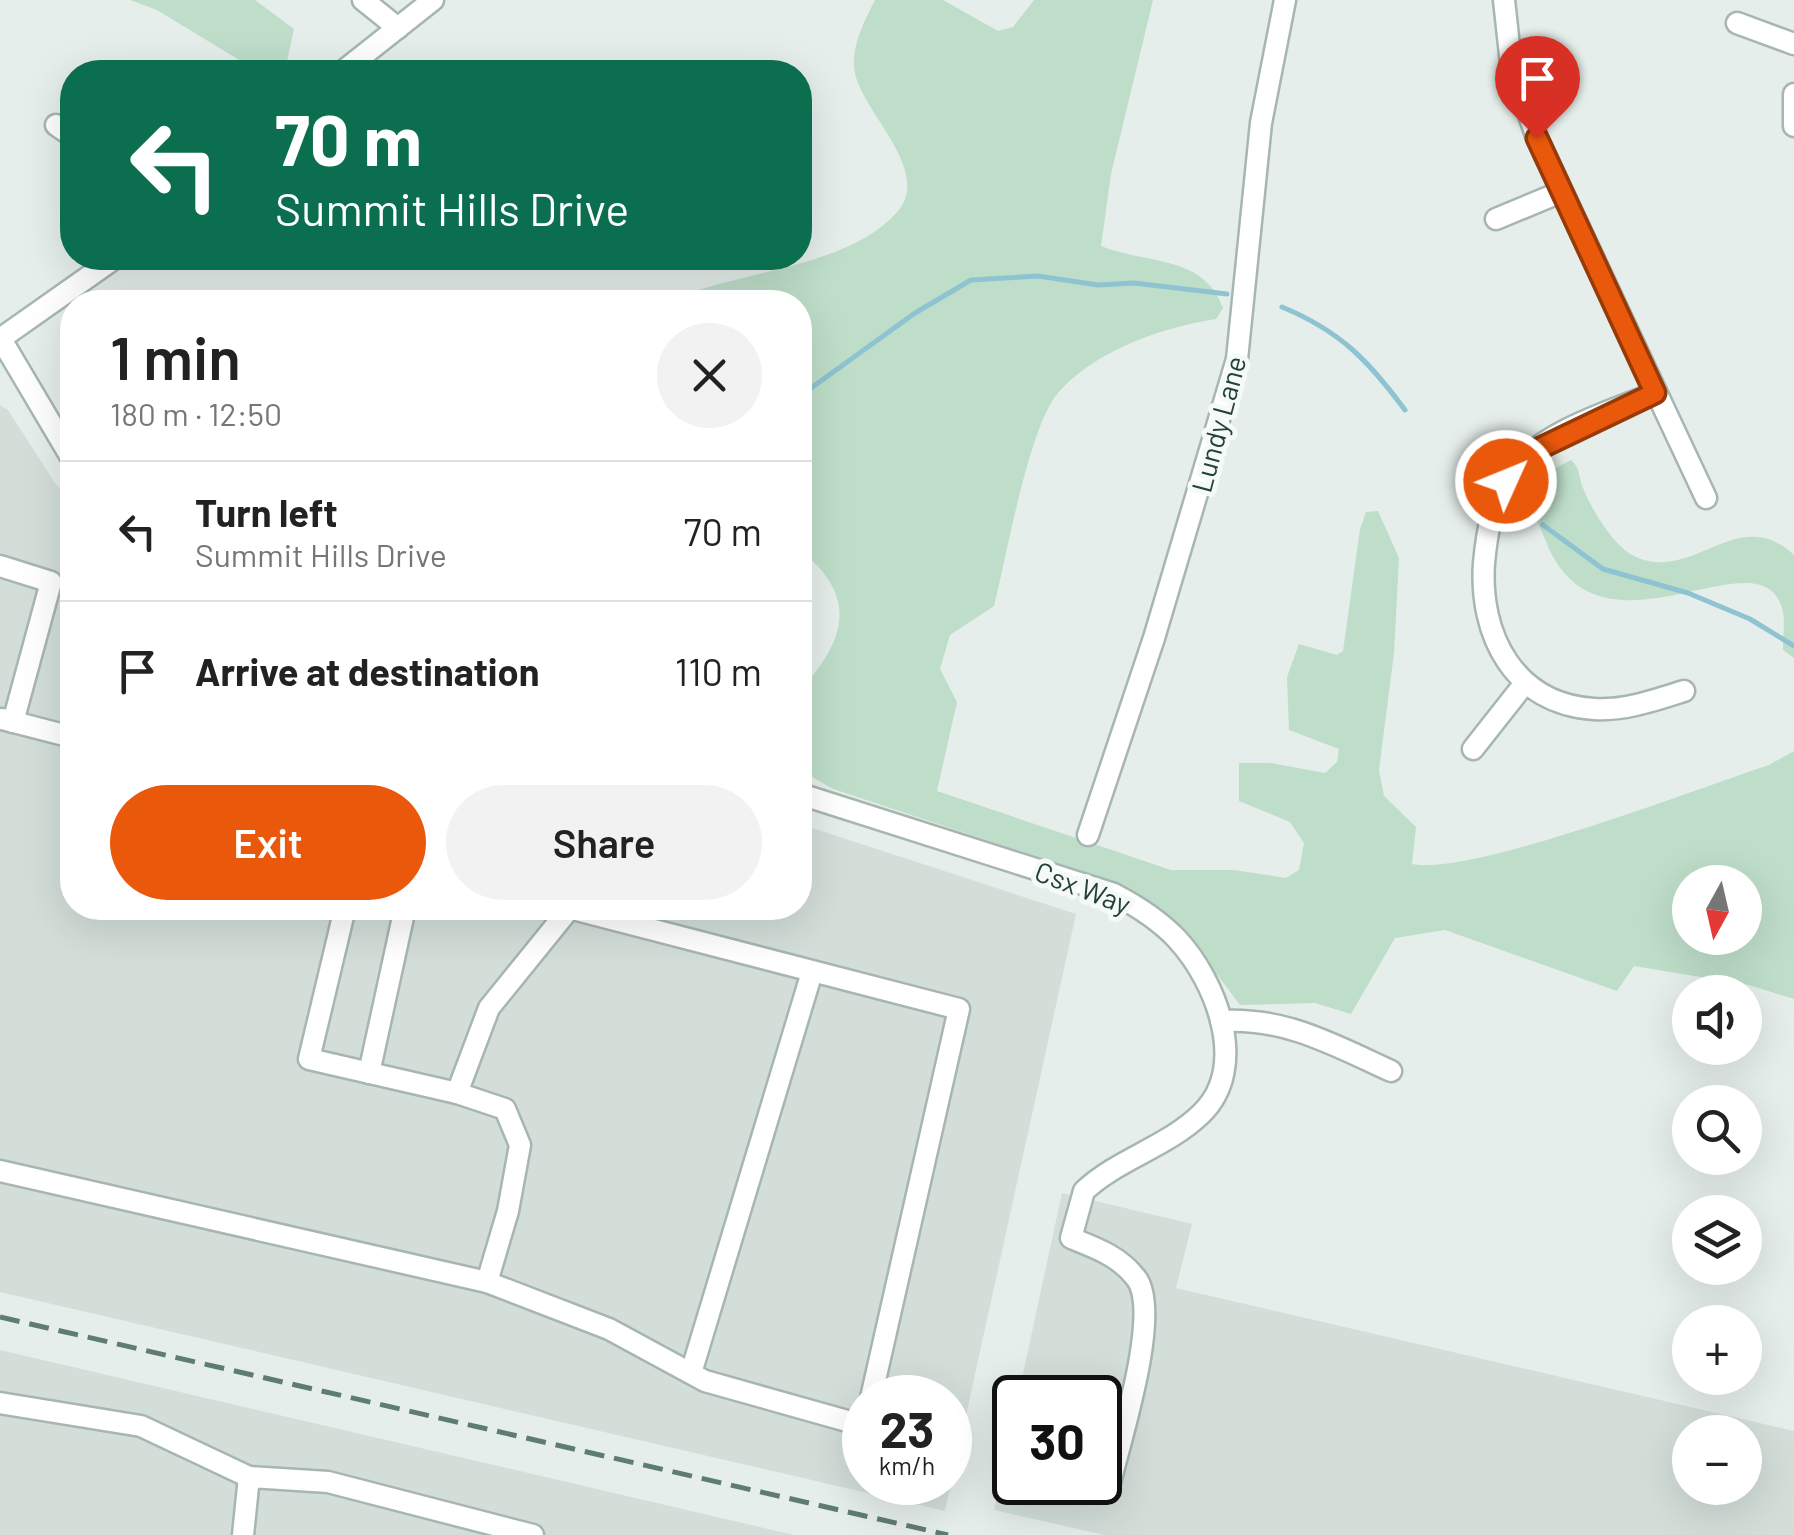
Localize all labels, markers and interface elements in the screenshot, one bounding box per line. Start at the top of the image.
pin [1495,36,1580,139]
icon: arrive [1510,51,1565,106]
text: 70 m [275,96,422,180]
icon: left [110,100,240,230]
text: Summit Hills Drive [275,181,629,235]
text: 1 min [110,320,241,392]
button: close [657,323,762,428]
street label: Lundy Lane [1184,352,1252,496]
text: 180 m · 12:50 [110,394,282,432]
position arrow [1454,429,1558,533]
text: Turn left [195,489,338,535]
icon: left [110,504,165,559]
text: 70 m [684,508,762,554]
text: Summit Hills Drive [195,535,447,573]
icon: arrive [110,644,165,699]
text: Arrive at destination [195,648,540,694]
text: 110 m [675,648,762,694]
button: Exit [110,785,426,900]
button: Share [446,785,762,900]
street label: Csx Way [1030,853,1136,921]
north arrow [1672,865,1762,955]
map controls [1672,865,1762,1505]
button: sound [1672,975,1762,1065]
button: search [1672,1085,1762,1175]
button: layers [1672,1195,1762,1285]
button: + [1672,1305,1762,1395]
speed limit sign: 30 [992,1375,1122,1505]
text: 23 [880,1398,934,1458]
button: − [1672,1415,1762,1505]
text: km/h [879,1450,935,1480]

